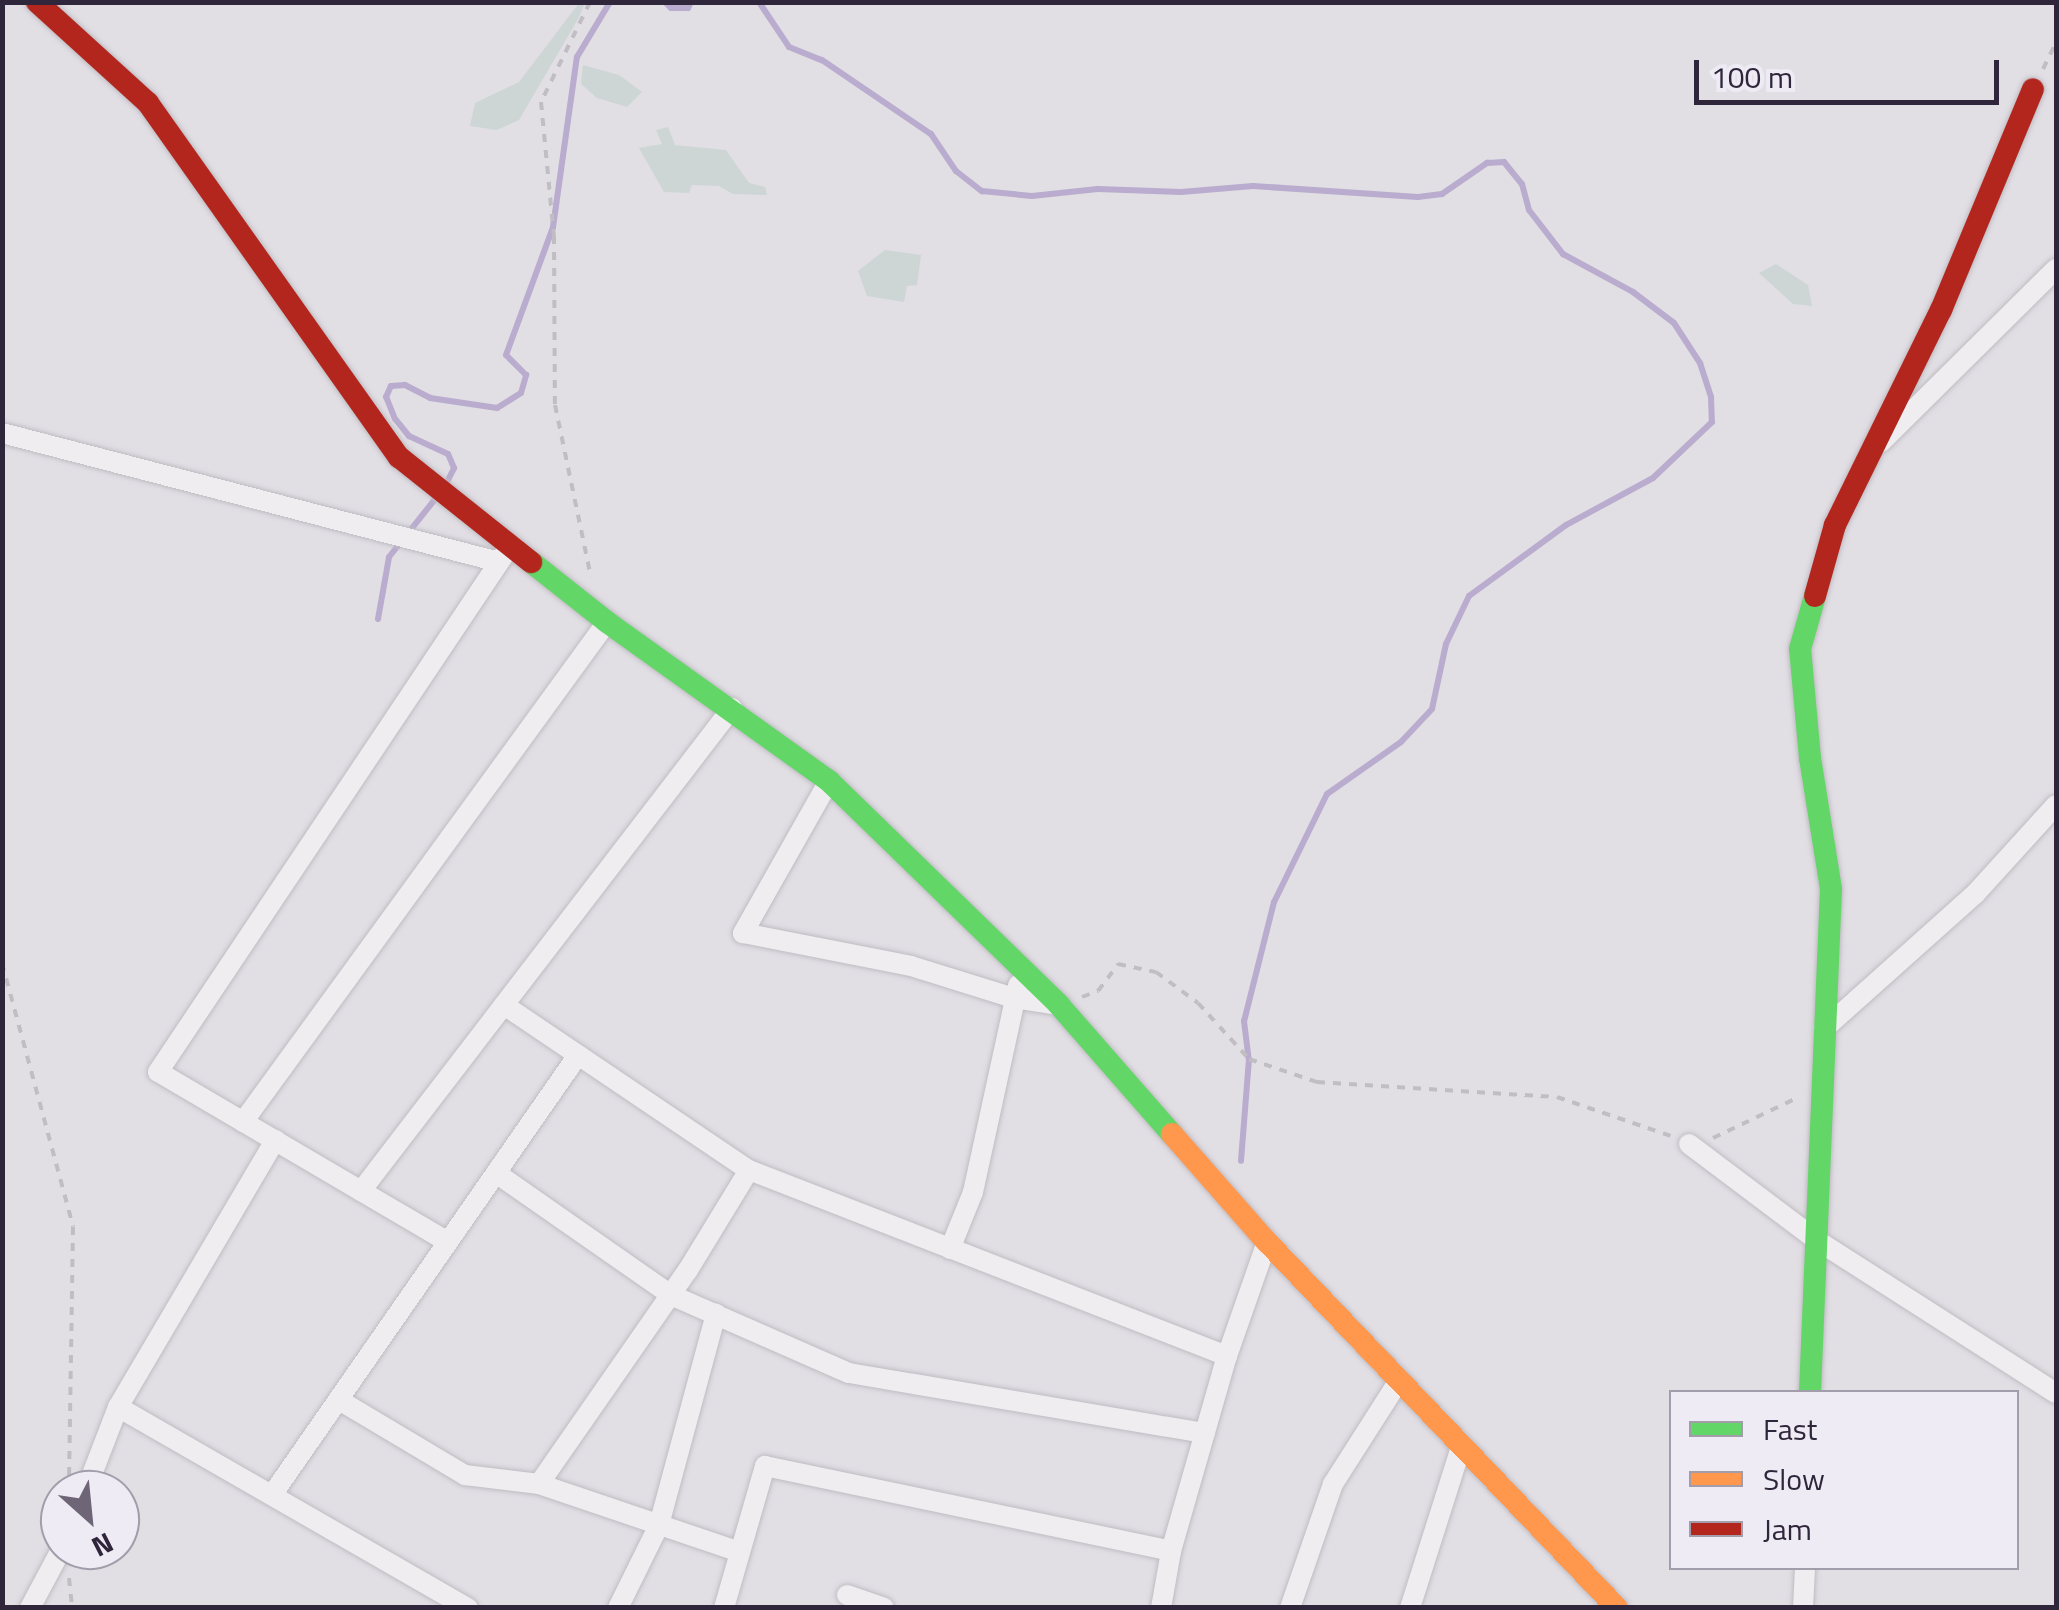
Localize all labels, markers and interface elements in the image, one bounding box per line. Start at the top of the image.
scale bar [1699,40,2004,102]
text: 100 m [1711,54,1793,100]
legend [1669,1390,2019,1570]
text: Fast [1763,1406,1817,1452]
text: Slow [1763,1456,1825,1502]
north arrow [40,1470,140,1570]
text: Jam [1763,1506,1812,1552]
text: N [85,1522,121,1569]

